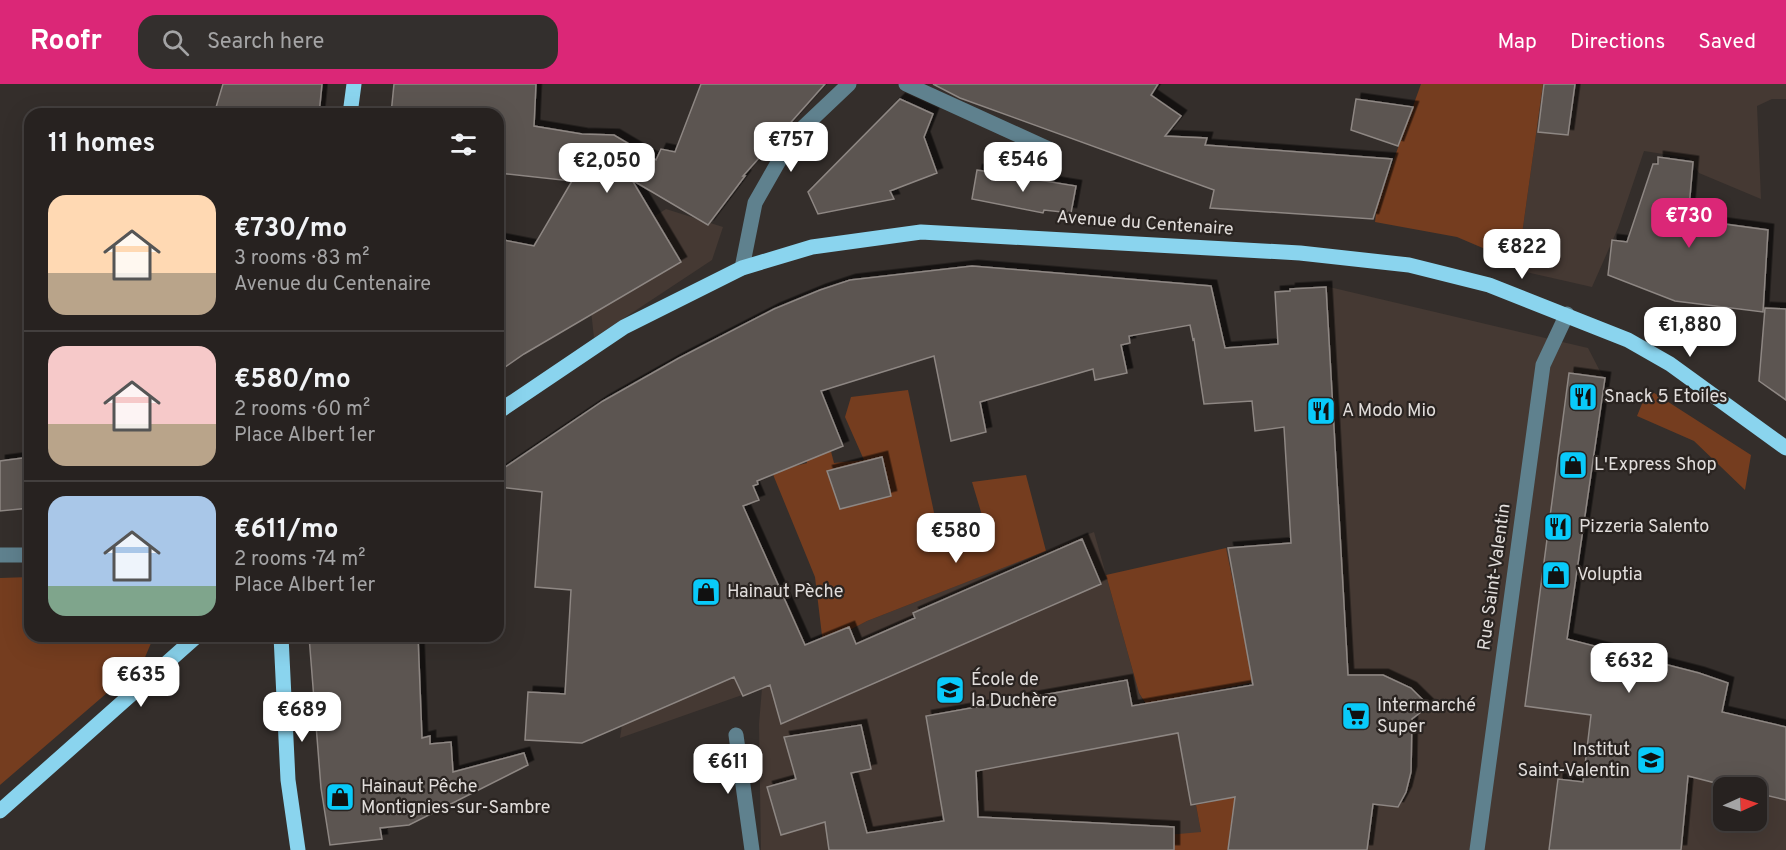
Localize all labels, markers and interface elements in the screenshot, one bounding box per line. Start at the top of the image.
search box [138,15,558,69]
text: Roofr [30,24,102,60]
icon: search [159,26,192,59]
text: Search here [207,29,324,56]
text: Map [1497,29,1537,56]
text: Directions [1570,29,1665,56]
text: Saved [1698,29,1756,56]
pin: €757 [755,122,827,173]
text: 11 homes [48,128,155,161]
icon: filters [447,128,480,161]
text: €757 [768,128,814,154]
pin: €546 [987,142,1059,193]
pin: €2,050 [558,143,656,194]
text: €546 [998,148,1048,174]
text: €2,050 [573,149,641,175]
pin: €730 [1653,198,1725,249]
text: €730 [1665,204,1713,230]
street label: Avenue du Centenaire [1056,206,1234,242]
text: €730/mo [234,213,347,246]
icon: home [96,219,168,291]
pin: €822 [1486,229,1558,280]
text: €822 [1497,235,1547,261]
text: 3 rooms · 83 m² [234,246,369,272]
text: Avenue du Centenaire [234,272,431,298]
pin: €1,880 [1641,307,1739,358]
text: €1,880 [1658,313,1722,339]
text: €580/mo [234,364,351,397]
icon: home [96,370,168,442]
restaurant icon: Snack 5 Etoiles [1567,381,1599,413]
place label: Snack 5 Etoiles [1604,386,1728,409]
restaurant icon: A Modo Mio [1305,395,1337,427]
text: 2 rooms · 60 m² [234,397,370,423]
place label: A Modo Mio [1342,400,1436,423]
text: Place Albert 1er [234,423,375,449]
shop icon: L'Express Shop [1557,449,1589,481]
place label: L'Express Shop [1594,454,1717,477]
street label: Rue Saint-Valentin [1473,502,1517,652]
restaurant icon: Pizzeria Salento [1542,511,1574,543]
pin: €580 [920,513,992,564]
text: €611/mo [234,514,339,547]
place label: Pizzeria Salento [1579,516,1709,539]
text: €580 [931,519,981,545]
icon: home [96,520,168,592]
text: 2 rooms · 74 m² [234,547,365,573]
shop icon: Voluptia [1540,559,1572,591]
place label: Voluptia [1577,564,1643,587]
text: Place Albert 1er [234,573,375,599]
shop icon: Hainaut Pèche [690,576,722,608]
place label: Hainaut Pèche [727,581,844,604]
pin: €632 [1593,643,1665,694]
text: €632 [1605,649,1653,675]
pin: €635 [105,657,177,708]
text: €635 [116,663,166,689]
place label: École de la Duchère [971,667,1057,713]
school or university icon: École de la Duchère [934,674,966,706]
pin: €689 [266,692,338,743]
place label: Intermarché Super [1377,695,1476,739]
text: €689 [277,698,327,724]
supermarket icon: Intermarché Super [1340,700,1372,732]
place label: Institut Saint-Valentin [1518,739,1630,783]
pin: €611 [692,744,764,795]
school or university icon: Institut Saint-Valentin [1635,744,1667,776]
text: €611 [708,750,749,776]
place label: Hainaut Pêche Montignies-sur-Sambre [361,776,551,820]
north arrow [1713,777,1767,831]
map controls [1713,777,1767,831]
shop icon: Hainaut Pêche Montignies-sur-Sambre [324,781,356,813]

